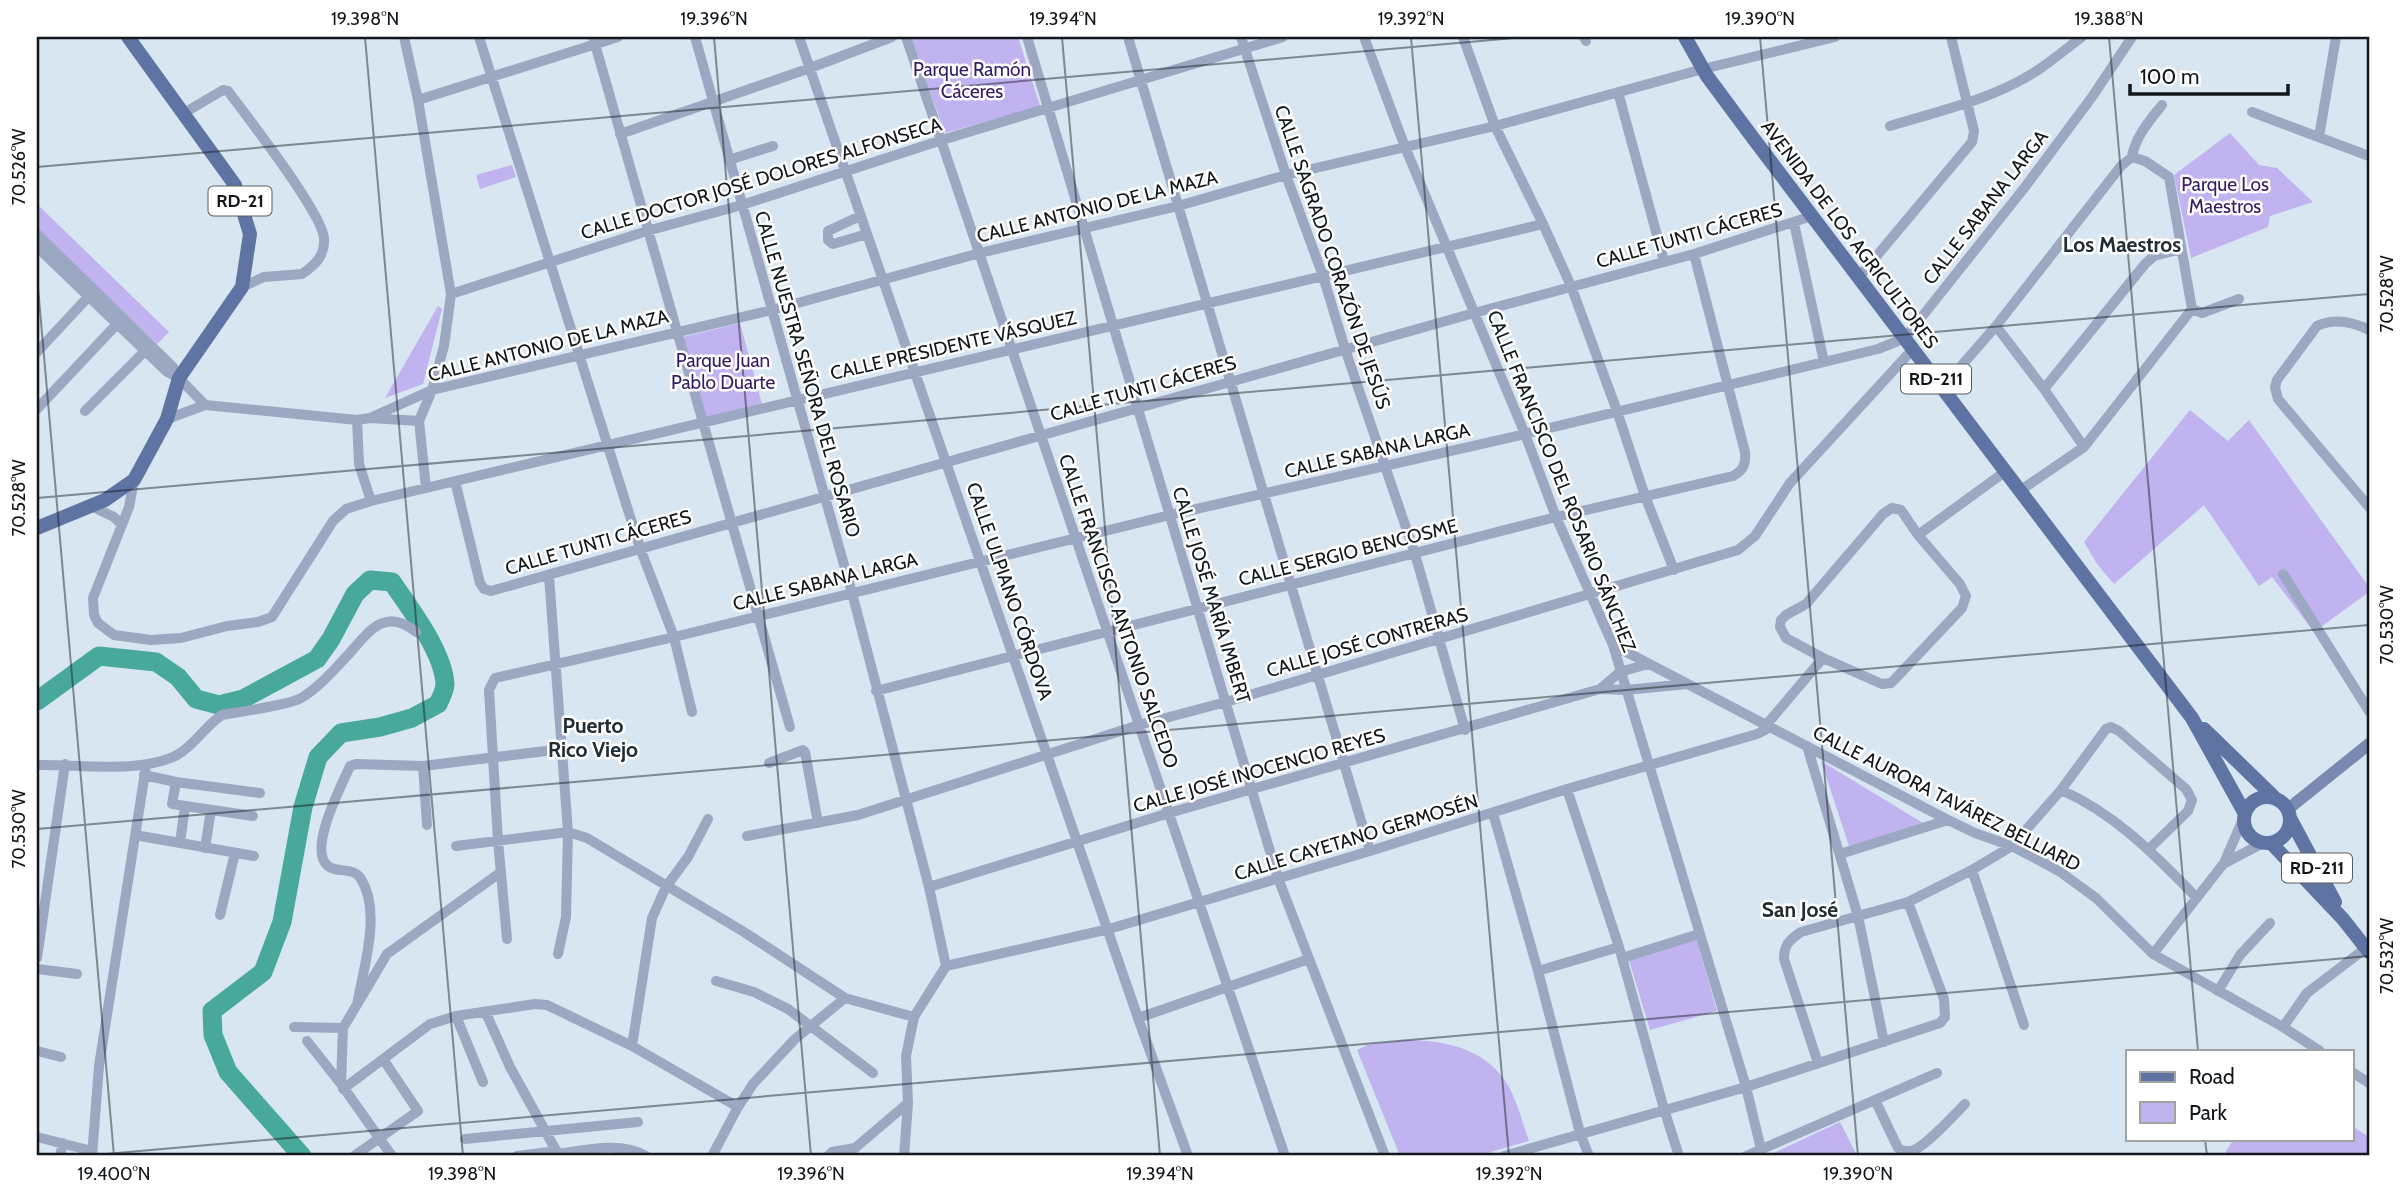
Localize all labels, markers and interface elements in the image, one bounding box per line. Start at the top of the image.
text: 19.398°N [331,8,399,30]
text: 19.396°N [680,8,748,30]
text: 19.394°N [1029,8,1097,30]
text: 19.392°N [1378,8,1444,30]
text: 19.390°N [1725,8,1795,30]
text: 19.388°N [2075,8,2143,30]
scale bar [2130,52,2287,96]
park label: Parque Ramón Cáceres [913,58,1031,103]
text: 100 m [2140,64,2199,89]
street label: CALLE SAGRADO CORAZÓN DE JESÚS [1270,102,1396,412]
street label: CALLE DOCTOR JOSÉ DOLORES ALFONSECA [578,111,945,244]
street label: AVENIDA DE LOS AGRICULTORES [1756,116,1943,353]
street label: CALLE SABANA LARGA [1918,125,2053,289]
text: 70.526°W [8,129,30,205]
street label: CALLE ANTONIO DE LA MAZA [974,165,1220,248]
park label: Parque Los Maestros [2181,173,2269,218]
road number: RD-21 [208,186,272,216]
street label: CALLE TUNTI CÁCERES [1593,197,1785,273]
street label: CALLE NUESTRA SEÑORA DEL ROSARIO [750,208,866,540]
district label: Los Maestros [2063,232,2181,257]
text: 70.528°W [2376,255,2398,333]
street label: CALLE ANTONIO DE LA MAZA [425,304,671,387]
street label: CALLE PRESIDENTE VÁSQUEZ [828,305,1079,385]
street label: CALLE FRANCISCO DEL ROSARIO SÁNCHEZ [1482,307,1642,656]
park label: Parque Juan Pablo Duarte [671,349,775,394]
street label: CALLE TUNTI CÁCERES [1047,350,1239,426]
road number: RD-211 [1901,365,1971,394]
street label: CALLE SABANA LARGA [1282,418,1472,483]
street label: CALLE FRANCISCO ANTONIO SALCEDO [1054,451,1183,771]
text: 70.528°W [8,459,30,537]
street label: CALLE ULPIANO CÓRDOVA [961,479,1059,703]
street label: CALLE JOSÉ MARÍA IMBERT [1168,484,1256,706]
street label: CALLE TUNTI CÁCERES [502,504,694,580]
street label: CALLE SERGIO BENCOSME [1236,514,1460,591]
street label: CALLE SABANA LARGA [730,547,920,616]
text: 70.530°W [2376,585,2398,665]
street label: CALLE JOSÉ CONTRERAS [1264,602,1470,682]
district label: Puerto Rico Viejo [548,713,638,762]
street label: CALLE AURORA TAVÁREZ BELLIARD [1809,720,2085,876]
street label: CALLE JOSÉ INOCENCIO REYES [1130,723,1388,817]
street label: CALLE CAYETANO GERMOSÉN [1231,788,1481,886]
text: 70.530°W [8,789,30,869]
road number: RD-211 [2282,854,2352,882]
district label: San José [1762,897,1838,922]
text: 70.532°W [2376,918,2398,994]
legend [2126,1050,2354,1140]
text: Road [2189,1064,2235,1089]
text: Park [2189,1100,2227,1125]
text: 19.400°N [78,1163,150,1185]
text: 19.398°N [428,1163,496,1185]
text: 19.396°N [777,1163,845,1185]
text: 19.394°N [1126,1163,1194,1185]
text: 19.392°N [1476,1163,1542,1185]
text: 19.390°N [1823,1163,1893,1185]

